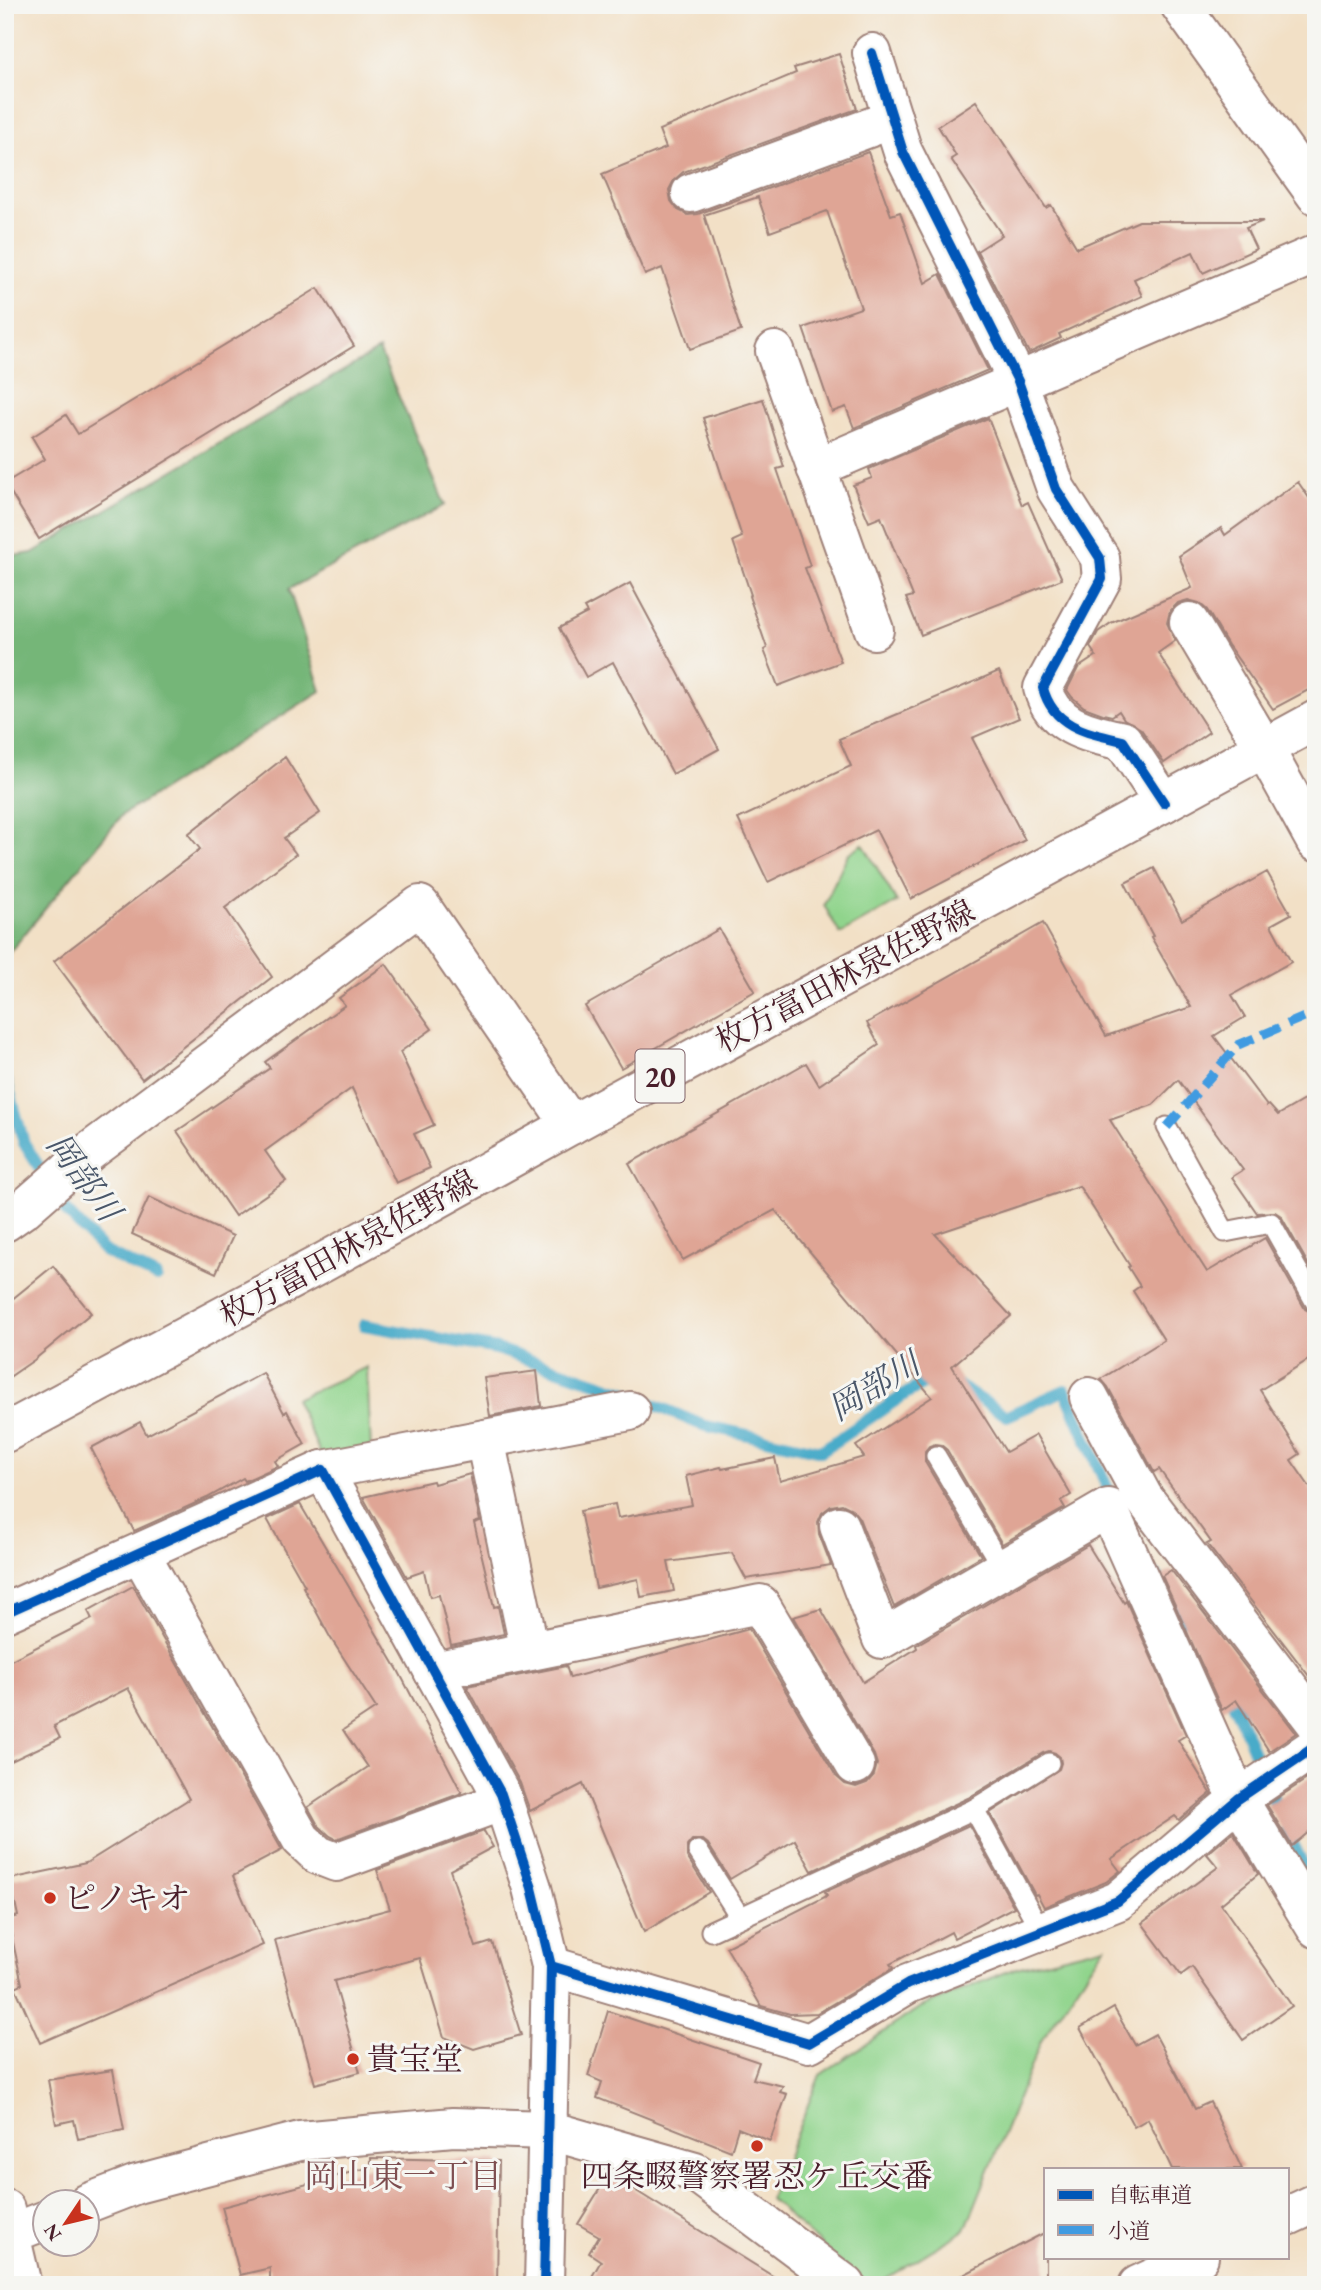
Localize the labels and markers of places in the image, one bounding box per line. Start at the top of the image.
place label: ピノキオ [64,1877,190,1919]
marker: ピノキオ [42,1890,58,1906]
place label: 貴宝堂 [367,2038,463,2080]
marker: 貴宝堂 [345,2051,361,2067]
marker: 四条畷警察署忍ケ丘交番 [749,2138,765,2154]
place label: 四条畷警察署忍ケ丘交番 [581,2155,933,2197]

